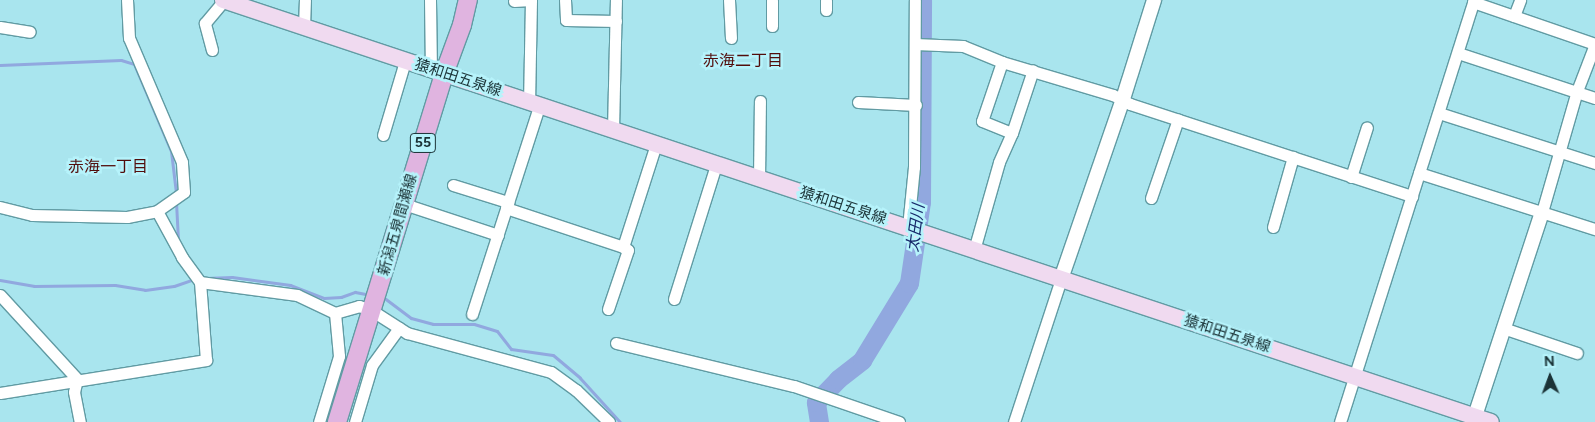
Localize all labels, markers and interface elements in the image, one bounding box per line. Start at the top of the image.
district label: 赤海二丁目 [703,51,783,71]
street label: 猿和田五泉線 [412,56,504,100]
road number: 55 [409,132,437,154]
district label: 赤海一丁目 [68,157,148,177]
street label: 新潟五泉間瀬線 [375,172,421,278]
street label: 猿和田五泉線 [797,184,889,228]
water label: 太田川 [903,203,929,253]
street label: 猿和田五泉線 [1181,312,1273,356]
north arrow [1525,352,1575,402]
text: N [1544,353,1555,370]

